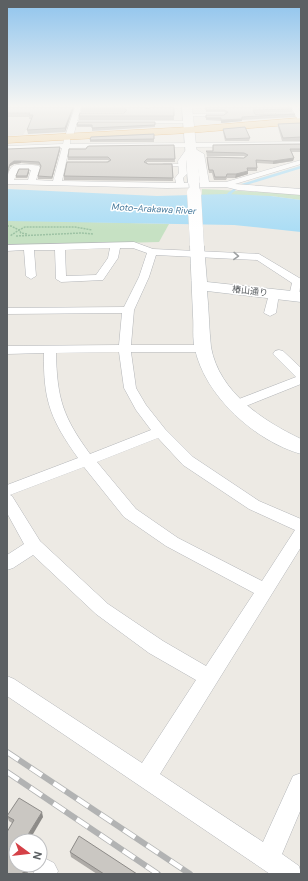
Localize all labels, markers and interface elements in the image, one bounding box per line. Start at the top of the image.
water label: Moto-Arakawa River [111,201,197,217]
one-way arrow [233,252,239,260]
street label: 椿山通り [231,283,269,299]
north arrow [8,833,48,873]
text: N [30,850,45,861]

